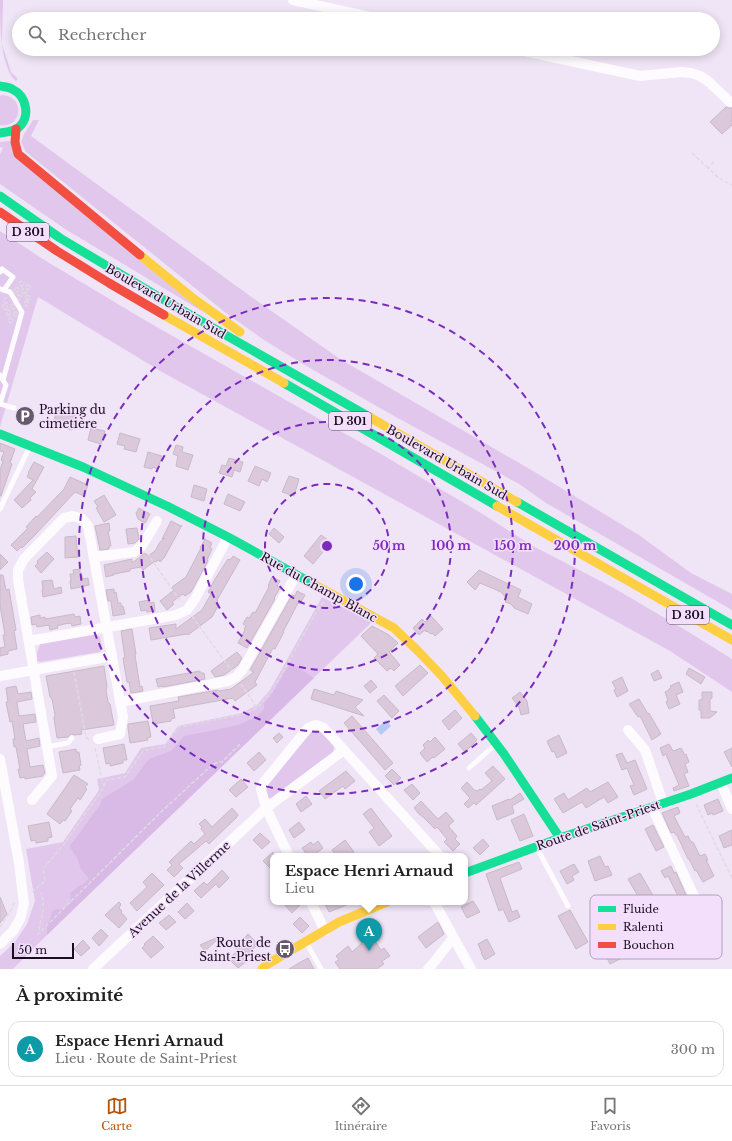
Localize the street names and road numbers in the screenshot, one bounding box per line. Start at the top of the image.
road number: D 301 [7,223,49,241]
street label: Boulevard Urbain Sud [103,260,229,342]
road number: D 301 [329,412,371,430]
street label: Boulevard Urbain Sud [384,421,510,503]
street label: Rue du Champ Blanc [258,549,380,626]
road number: D 301 [667,606,709,624]
street label: Route de Saint-Priest [534,797,662,853]
street label: Avenue de la Villerme [124,838,233,941]

